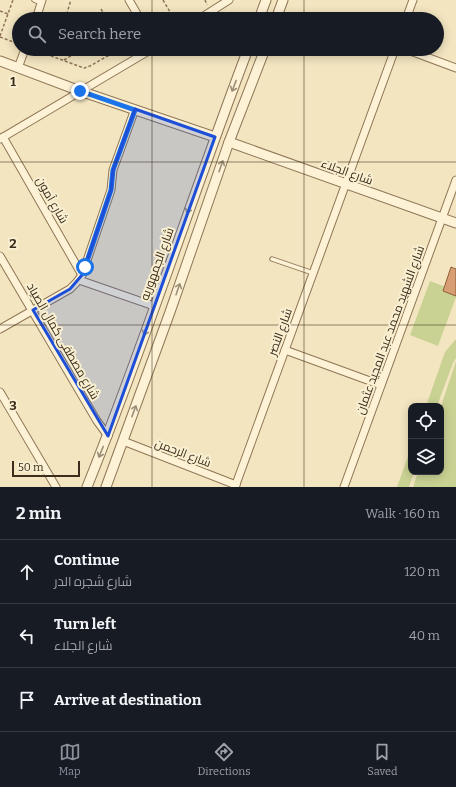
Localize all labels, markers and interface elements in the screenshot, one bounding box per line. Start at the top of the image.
search box [12,12,444,56]
icon: search [26,23,48,45]
text: Search here [58,25,141,43]
text: 1 [10,74,16,89]
one-way arrow [229,79,237,91]
route end [71,82,89,100]
street label: شارع الجلاء [319,156,375,189]
one-way arrow [218,160,225,173]
street label: شارع آمون [32,174,71,226]
one-way arrow [185,201,193,213]
street label: شارع الجمهوريه [137,226,178,303]
text: 2 [9,236,17,251]
street label: شارع الشهيد محمد عبد المجيد عثمان [353,244,428,417]
route start [76,258,94,276]
street label: شارع مصطفى كمال الصياد [23,280,102,402]
one-way arrow [175,283,183,295]
street label: شارع النصر [265,306,296,359]
one-way arrow [141,324,149,336]
text: 3 [9,398,17,413]
map controls [408,403,444,475]
button: locate [408,403,444,439]
one-way arrow [130,405,138,417]
street label: شارع الرحمن [153,436,213,471]
button: layers [408,439,444,475]
one-way arrow [97,446,105,458]
scale bar [12,459,80,478]
text: 50 m [18,461,44,474]
text: 2 min [16,503,61,524]
text: Walk · 160 m [365,506,440,521]
text: Continue [54,551,120,569]
icon: ahead [16,561,38,583]
text: 120 m [404,564,440,579]
text: شارع شجره الدر [54,574,132,589]
text: Turn left [54,615,116,633]
icon: left [16,625,38,647]
text: 40 m [409,628,440,643]
text: شارع الجلاء [54,638,113,653]
icon: arrive [16,689,38,711]
text: Arrive at destination [54,691,201,709]
tab: Map [58,741,81,778]
tab: Directions [198,741,250,778]
tab: Saved [367,741,398,778]

